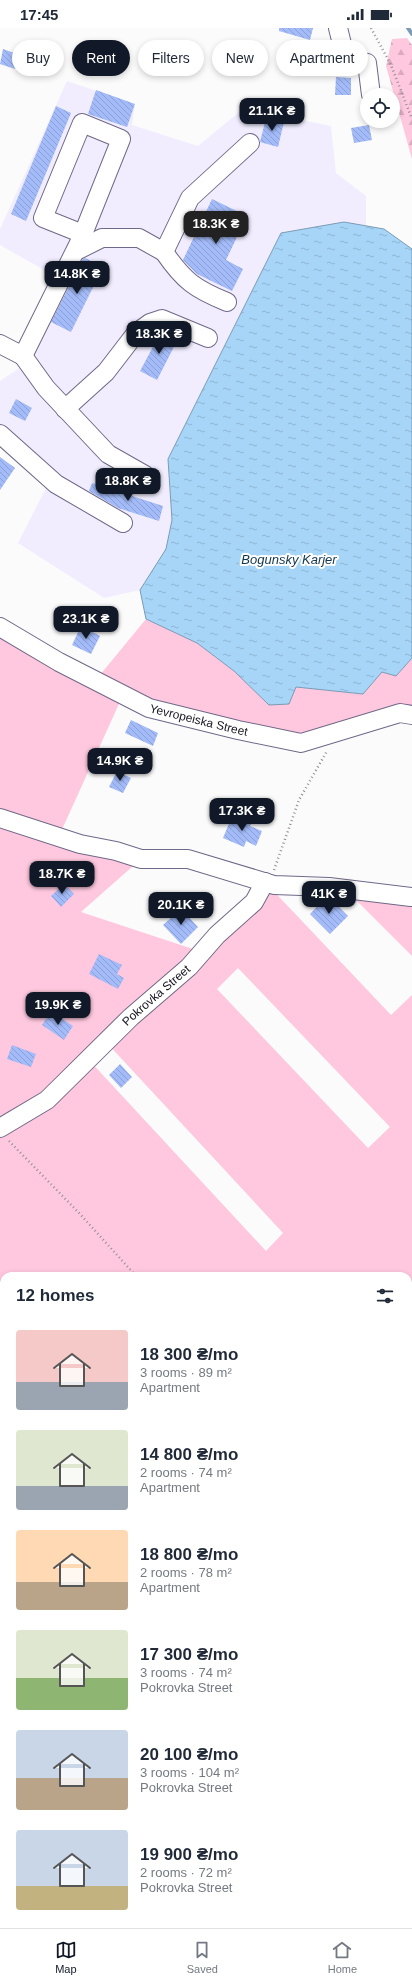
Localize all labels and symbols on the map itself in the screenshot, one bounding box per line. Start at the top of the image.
pin: 21.1K ₴ [235,98,309,132]
pin: 18.3K ₴ [179,211,253,245]
pin: 14.8K ₴ [40,261,114,295]
pin: 18.3K ₴ [122,321,196,355]
pin: 18.8K ₴ [91,468,165,502]
water label: Bogunsky Karjer [241,552,337,567]
pin: 23.1K ₴ [49,606,123,640]
street label: Yevropeiska Street [148,701,250,739]
pin: 14.9K ₴ [83,748,157,782]
pin: 17.3K ₴ [205,798,279,832]
pin: 18.7K ₴ [25,861,99,895]
pin: 41K ₴ [301,881,357,915]
pin: 20.1K ₴ [144,892,218,926]
street label: Pokrovka Street [119,962,194,1029]
pin: 19.9K ₴ [21,992,95,1026]

